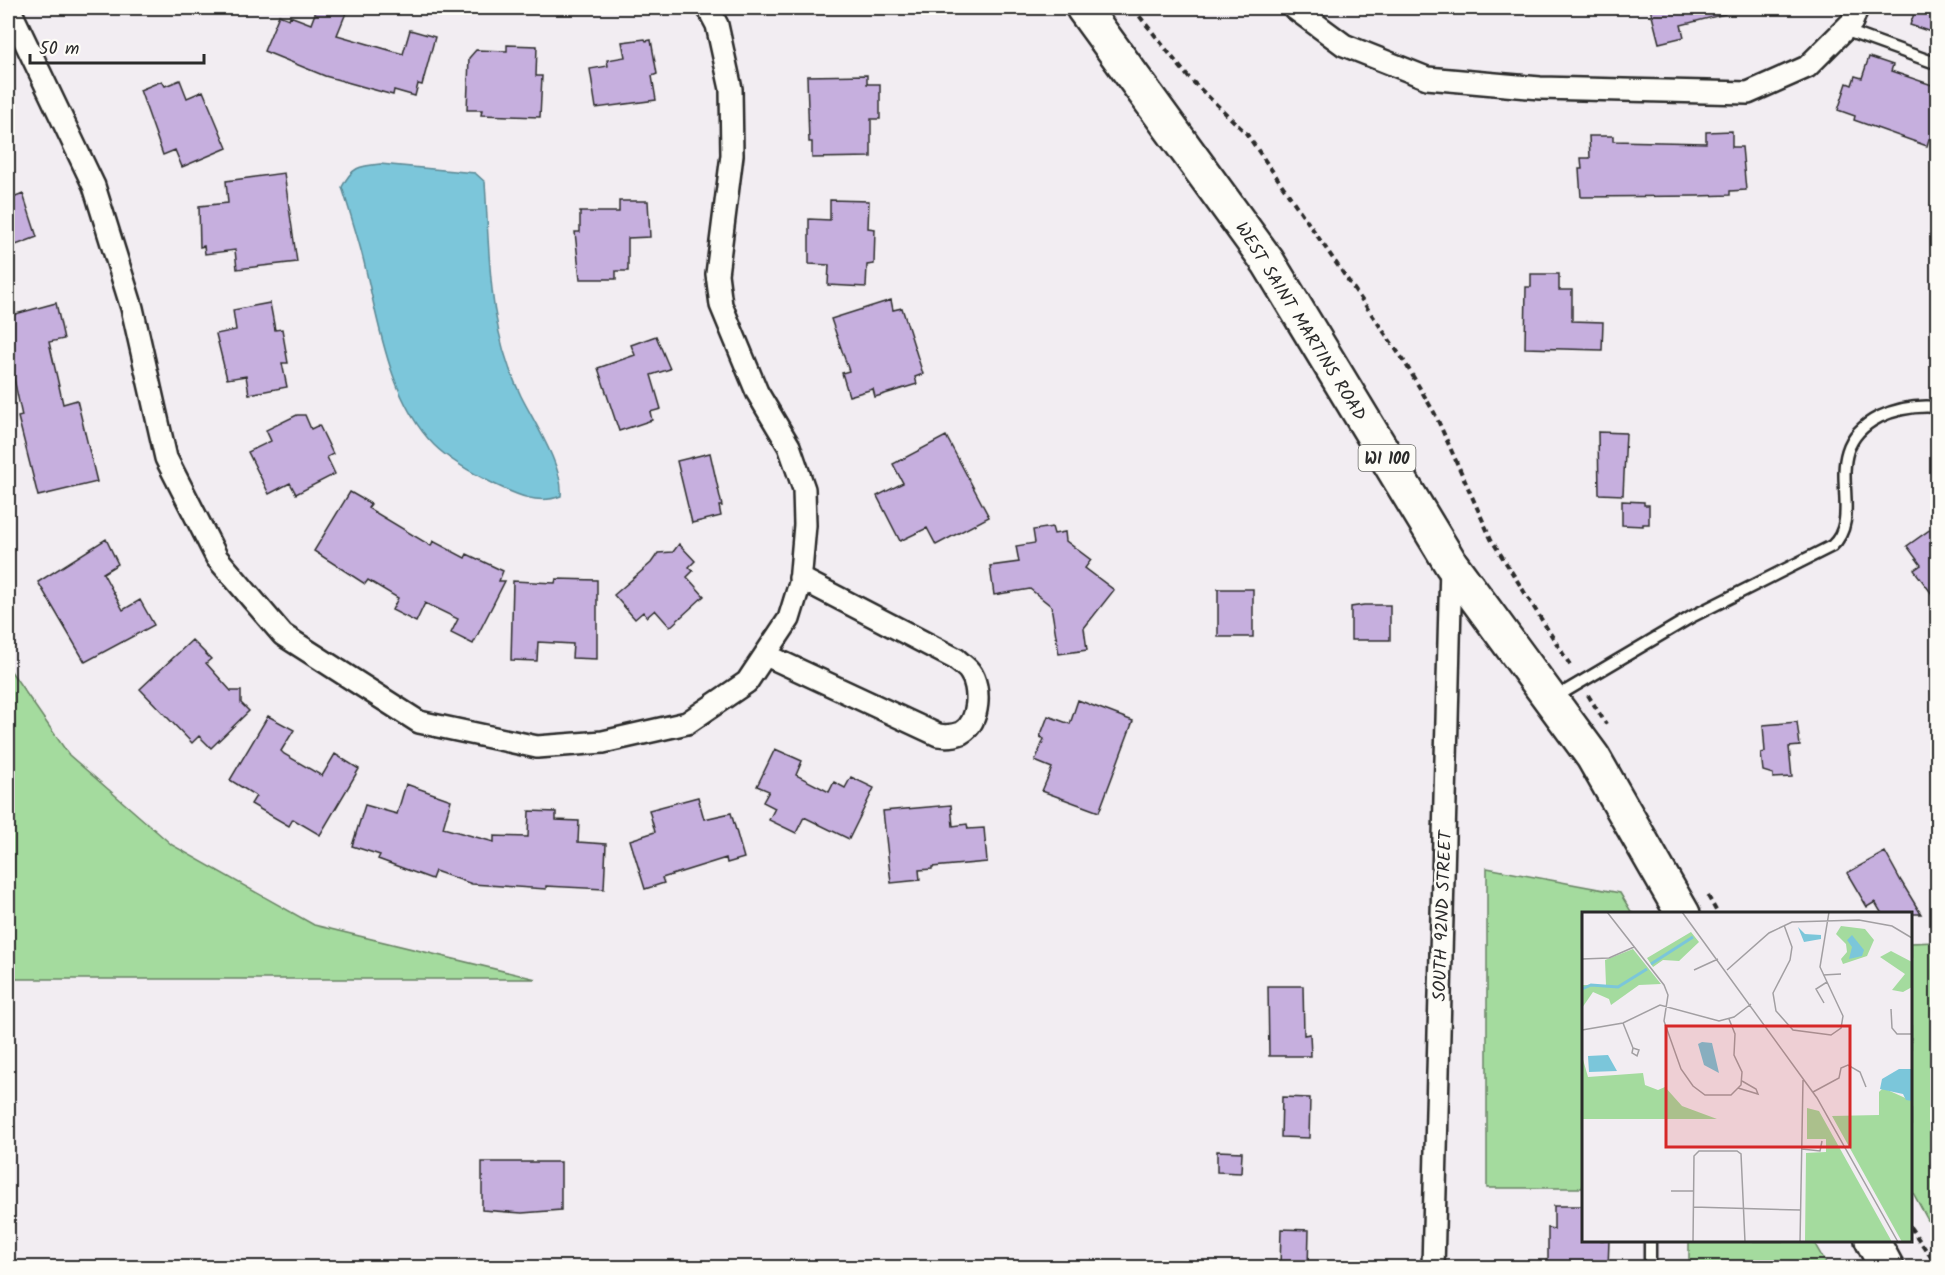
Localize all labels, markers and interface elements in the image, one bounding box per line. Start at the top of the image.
scale bar [30,27,204,65]
text: 50 m [39,35,79,64]
street label: WEST SAINT MARTINS ROAD [1226,217,1373,427]
road number: WI 100 [1358,445,1416,471]
street label: SOUTH 92ND STREET [1426,829,1461,1002]
inset map [1582,912,1912,1242]

